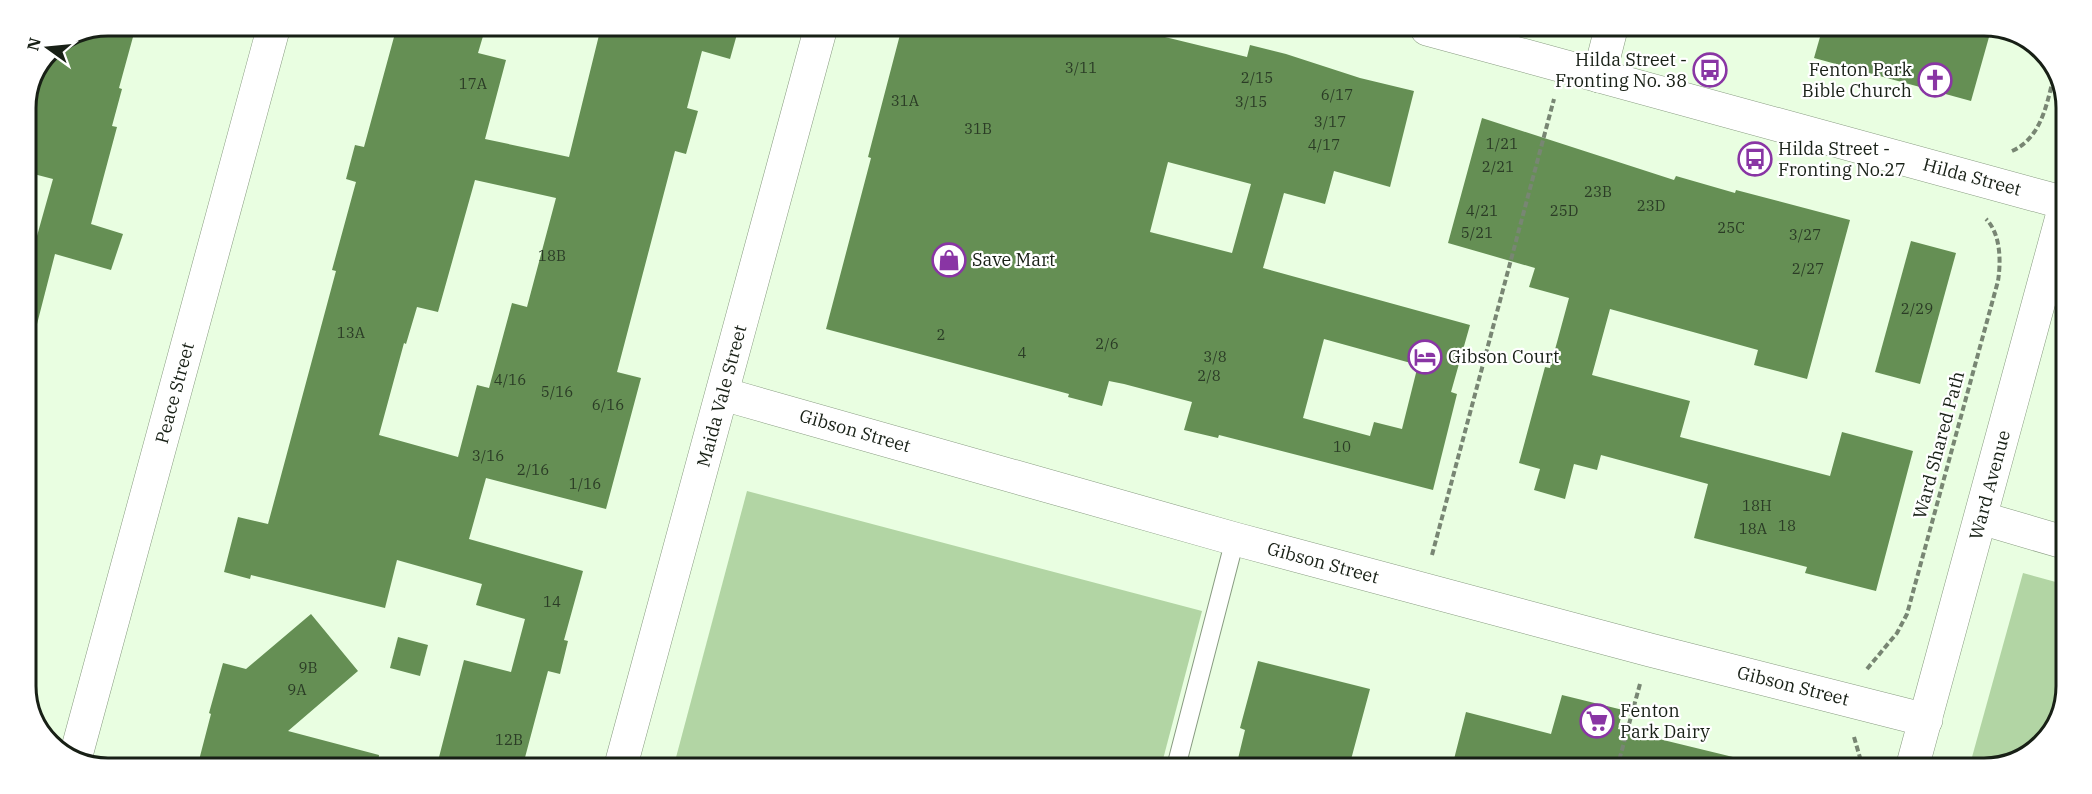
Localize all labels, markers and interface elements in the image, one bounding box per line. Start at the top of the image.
north arrow [18,18,78,78]
text: N [22,35,45,53]
place label: Hilda Street - Fronting No. 38 [1555,48,1687,92]
bus stop icon: Hilda Street - Fronting No. 38 [1692,52,1728,88]
house number: 3/11 [1065,58,1097,77]
place label: Fenton Park Bible Church [1802,58,1912,102]
church icon: Fenton Park Bible Church [1917,62,1953,98]
house number: 2/15 [1241,68,1273,87]
house number: 17A [459,74,488,93]
house number: 6/17 [1321,85,1353,104]
house number: 31A [891,91,920,110]
house number: 3/15 [1235,92,1267,111]
house number: 3/17 [1314,112,1346,131]
house number: 31B [964,119,992,138]
house number: 1/21 [1486,134,1518,153]
house number: 4/17 [1308,135,1340,154]
place label: Hilda Street - Fronting No.27 [1778,137,1906,181]
bus stop icon: Hilda Street - Fronting No.27 [1737,141,1773,177]
street label: Hilda Street [1920,152,2024,201]
house number: 2/21 [1482,157,1514,176]
house number: 23B [1584,182,1612,201]
house number: 23D [1637,196,1665,215]
house number: 4/21 [1466,201,1498,220]
house number: 25D [1550,201,1578,220]
house number: 25C [1717,218,1745,237]
house number: 5/21 [1461,223,1493,242]
house number: 3/27 [1789,225,1821,244]
shop icon: Save Mart [931,242,967,278]
house number: 18B [538,246,566,265]
place label: Save Mart [972,248,1055,271]
house number: 2/27 [1792,259,1824,278]
house number: 2/29 [1901,299,1933,318]
street label: Maida Vale Street [691,322,752,470]
house number: 13A [337,323,366,342]
house number: 2 [936,325,946,344]
house number: 2/6 [1095,334,1119,353]
hotel icon: Gibson Court [1407,339,1443,375]
street label: Peace Street [150,340,199,446]
house number: 4 [1017,343,1027,362]
place label: Gibson Court [1448,345,1559,368]
house number: 3/8 [1203,347,1227,366]
house number: 2/8 [1197,366,1221,385]
street label: Ward Shared Path [1908,368,1969,521]
house number: 4/16 [494,370,526,389]
house number: 5/16 [541,382,573,401]
house number: 6/16 [592,395,624,414]
street label: Gibson Street [797,404,913,457]
street label: Ward Avenue [1964,428,2015,542]
house number: 10 [1333,437,1351,456]
house number: 3/16 [472,446,504,465]
house number: 2/16 [517,460,549,479]
house number: 1/16 [569,474,601,493]
house number: 18H [1742,496,1772,515]
house number: 18 [1778,516,1796,535]
house number: 18A [1739,519,1768,538]
street label: Gibson Street [1265,537,1381,588]
house number: 14 [543,592,561,611]
house number: 9B [298,658,318,677]
street label: Gibson Street [1735,660,1851,711]
house number: 9A [287,680,307,699]
place label: Fenton Park Dairy [1620,699,1710,743]
supermarket icon: Fenton Park Dairy [1579,703,1615,739]
house number: 12B [495,730,523,749]

